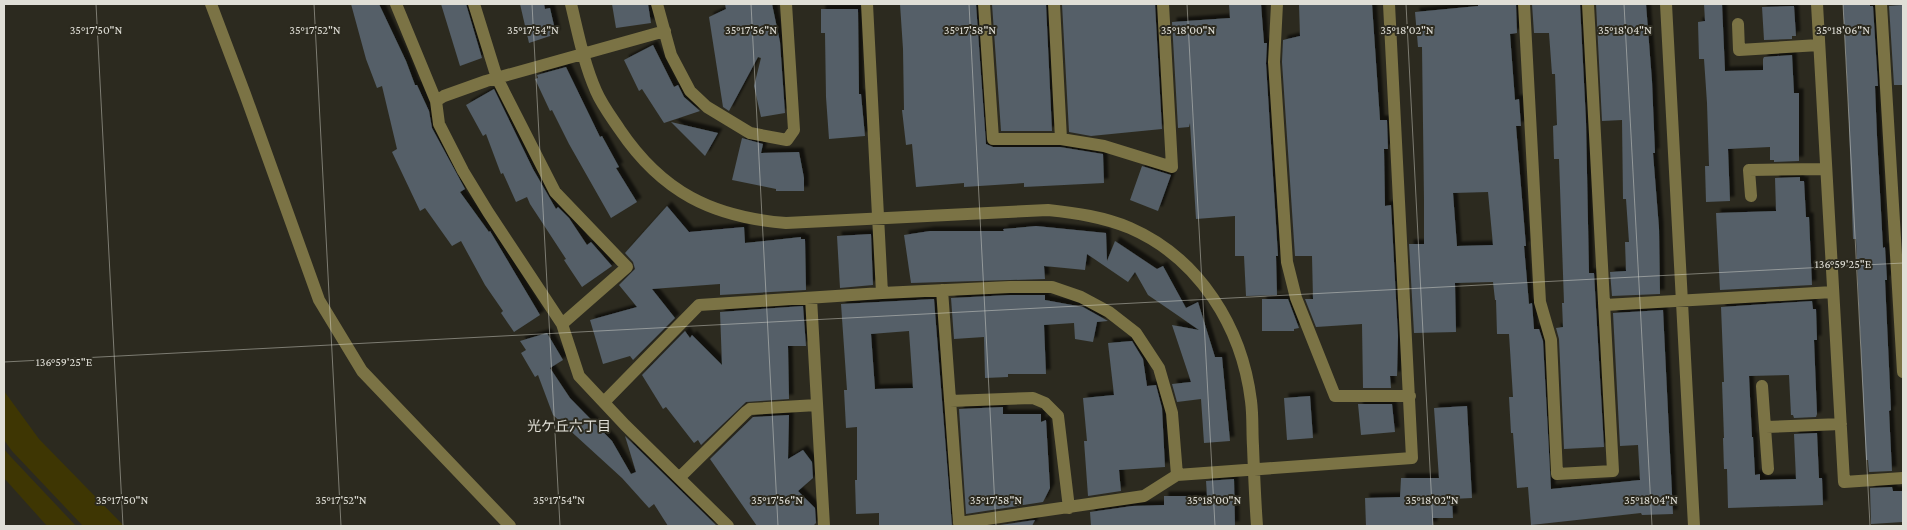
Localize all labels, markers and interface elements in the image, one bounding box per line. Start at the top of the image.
text: 35°17'50"N [70,23,122,37]
text: 35°17'52"N [289,23,341,37]
text: 35°17'54"N [507,23,559,37]
text: 35°17'56"N [725,23,777,37]
text: 35°17'58"N [944,23,996,37]
text: 35°18'00"N [1161,23,1215,37]
text: 35°18'02"N [1380,23,1434,37]
text: 35°18'04"N [1598,23,1652,37]
text: 35°18'06"N [1816,23,1870,37]
text: 136°59'25"E [1815,257,1872,271]
text: 136°59'25"E [36,355,93,369]
district label: 光ケ丘六丁目 [527,418,611,434]
text: 35°17'50"N [96,493,148,507]
text: 35°17'52"N [315,493,367,507]
text: 35°17'54"N [533,493,585,507]
text: 35°17'56"N [751,493,803,507]
text: 35°17'58"N [970,493,1022,507]
text: 35°18'00"N [1187,493,1241,507]
text: 35°18'02"N [1405,493,1459,507]
text: 35°18'04"N [1624,493,1678,507]

